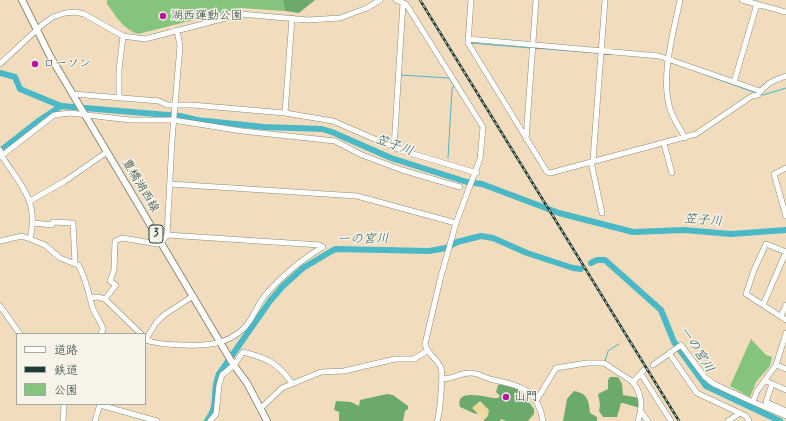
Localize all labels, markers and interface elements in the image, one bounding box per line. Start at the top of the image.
place label: 湖西運動公園 [171,9,243,23]
marker: 湖西運動公園 [158,11,168,21]
place label: ローソン [43,57,91,71]
marker: ローソン [30,59,40,69]
water label: 笠子川 [373,132,415,160]
street label: 豊橋湖西線 [118,157,162,215]
water label: 笠子川 [683,212,723,230]
road number: 3 [149,225,163,243]
water label: 一の宮川 [337,232,389,248]
water label: 一の宮川 [675,324,717,376]
legend [16,333,146,405]
text: 道路 [54,343,78,359]
text: 鉄道 [54,363,78,379]
text: 公園 [54,383,78,399]
place label: 山門 [514,390,538,404]
marker: 山門 [501,392,511,402]

